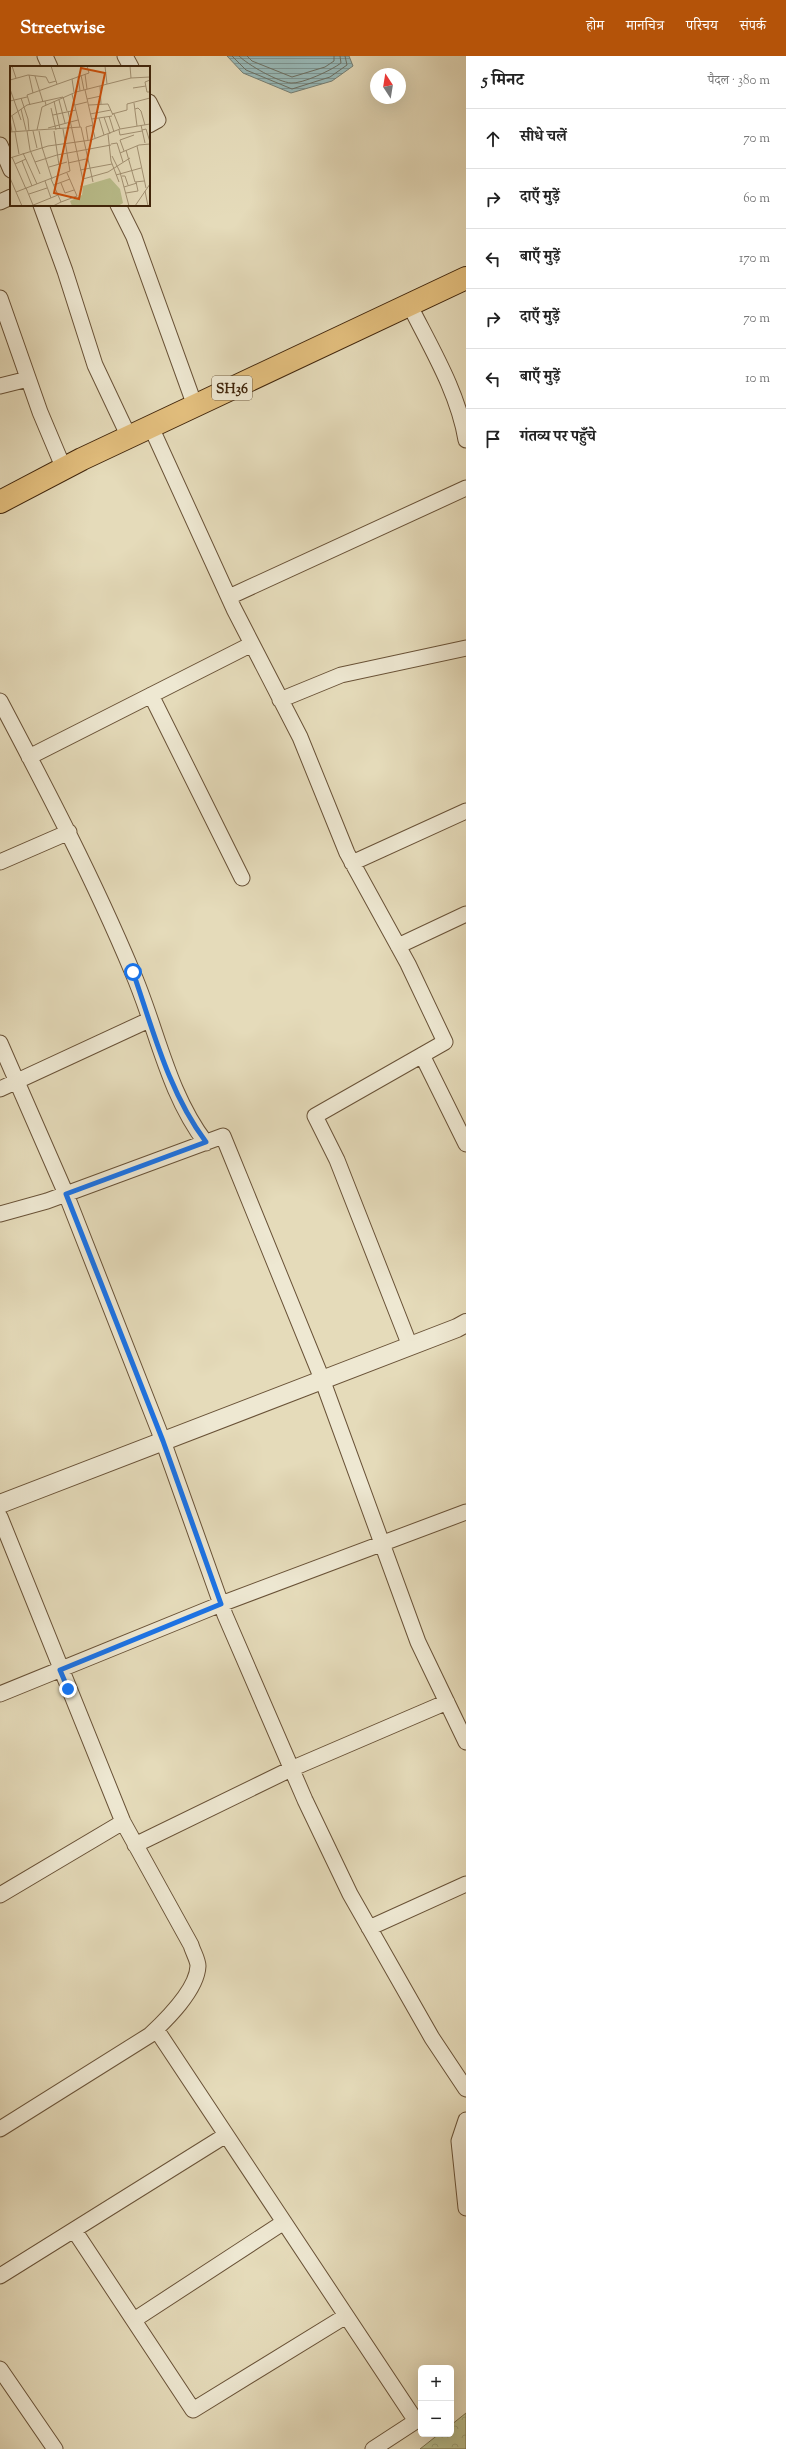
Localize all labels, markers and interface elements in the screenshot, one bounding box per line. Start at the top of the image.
text: Streetwise [20,15,105,42]
text: होम [586,17,604,37]
text: मानचित्र [626,17,664,37]
text: परिचय [686,17,718,37]
text: संपर्क [740,17,766,37]
inset map [10,66,150,206]
north arrow [370,68,406,104]
text: 5 मिनट [482,69,524,93]
text: पैदल · 380 m [708,72,770,90]
text: सीधे चलें [520,127,567,148]
icon: ahead [482,128,504,150]
text: 70 m [743,130,770,148]
text: दाएँ मुड़ें [520,187,560,208]
icon: right [482,188,504,210]
text: 60 m [743,190,770,208]
text: बाएँ मुड़ें [520,247,560,268]
icon: left [482,248,504,270]
text: 170 m [739,250,770,268]
text: दाएँ मुड़ें [520,307,560,328]
icon: right [482,308,504,330]
text: 70 m [743,310,770,328]
text: बाएँ मुड़ें [520,367,560,388]
icon: left [482,368,504,390]
text: 10 m [745,370,770,388]
road number: SH36 [212,376,252,400]
text: गंतव्य पर पहुँचे [520,427,596,448]
icon: arrive [482,428,504,450]
route start [124,963,142,981]
route end [59,1680,77,1698]
map controls [418,2365,454,2437]
button: + [418,2365,454,2401]
button: − [418,2401,454,2437]

